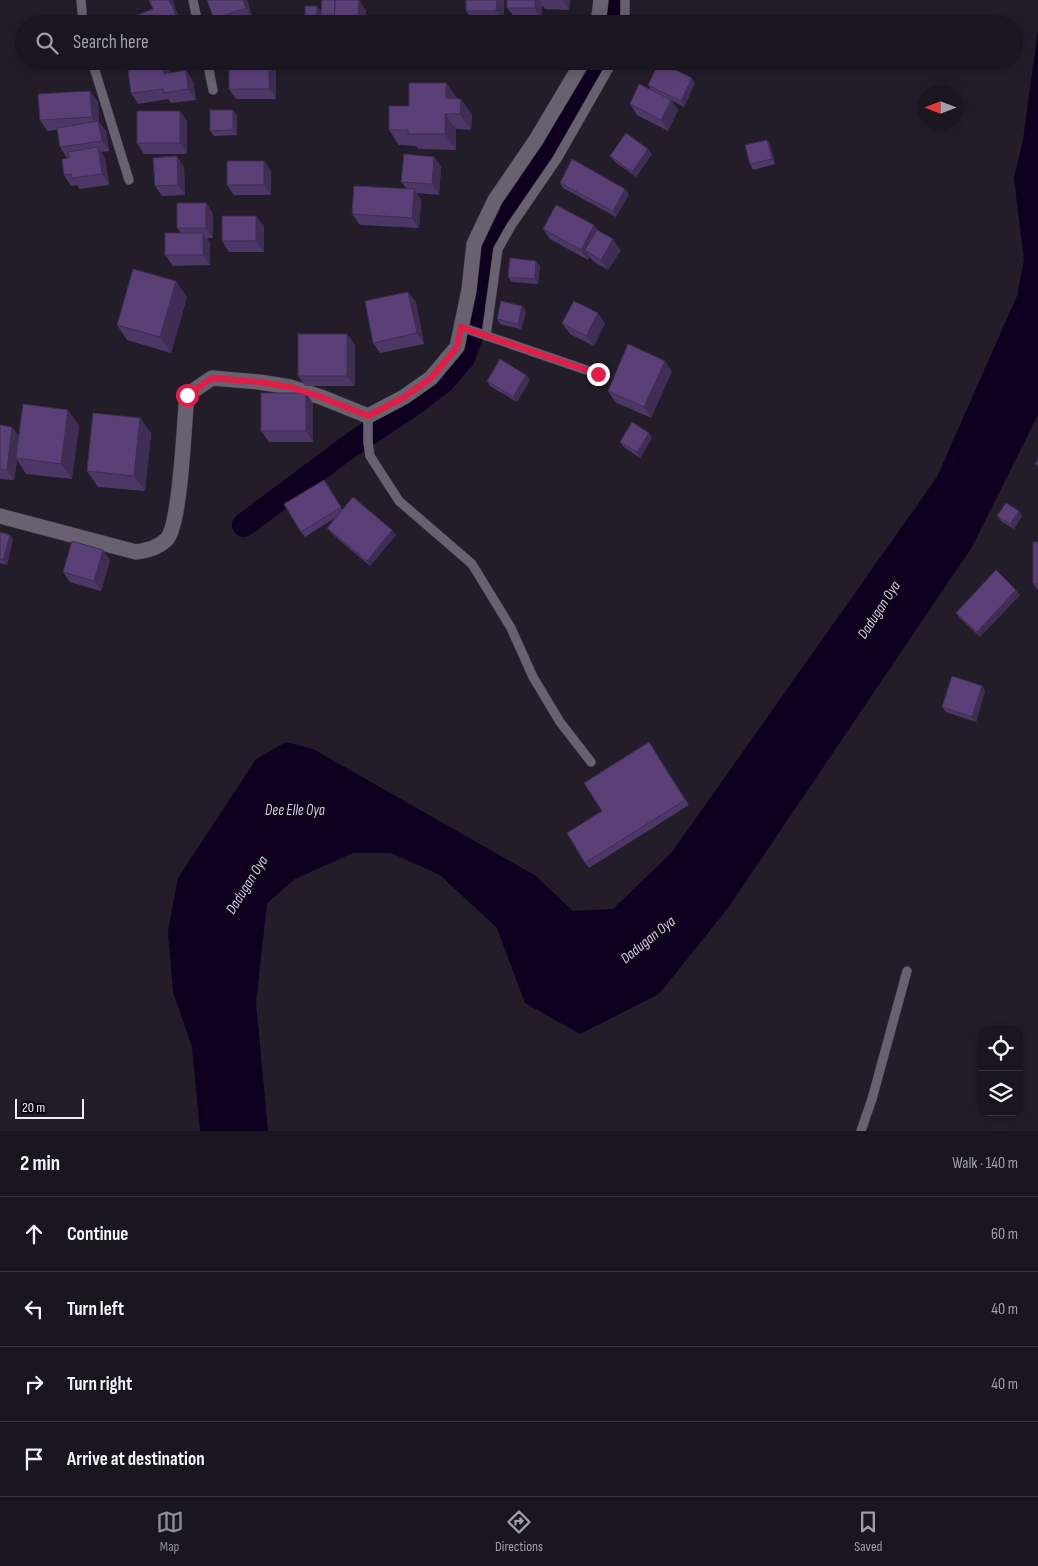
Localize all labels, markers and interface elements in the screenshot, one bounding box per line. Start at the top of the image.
search box [15,15,1023,70]
icon: search [33,29,61,57]
text: Search here [73,31,149,54]
north arrow [918,85,963,130]
route end [587,363,610,386]
route start [176,384,199,407]
water label: Dadugan Oya [853,577,905,643]
water label: Dee Elle Oya [265,801,325,820]
water label: Dadugan Oya [222,852,272,918]
water label: Dadugan Oya [617,912,679,968]
map controls [978,1026,1023,1116]
button: locate [978,1026,1023,1071]
button: layers [978,1071,1023,1116]
scale bar [15,1096,84,1119]
text: 20 m [22,1099,45,1116]
text: 2 min [20,1151,60,1176]
text: Walk · 140 m [952,1154,1018,1173]
icon: ahead [20,1220,48,1248]
text: Continue [67,1223,128,1246]
text: 60 m [991,1225,1018,1244]
icon: left [20,1295,48,1323]
text: Turn left [67,1298,124,1321]
text: 40 m [991,1300,1018,1319]
icon: right [20,1370,48,1398]
text: Turn right [67,1373,132,1396]
text: 40 m [991,1375,1018,1394]
icon: arrive [20,1445,48,1473]
text: Arrive at destination [67,1448,205,1471]
tab: Map [156,1508,184,1555]
tab: Directions [495,1508,543,1555]
tab: Saved [854,1508,882,1555]

